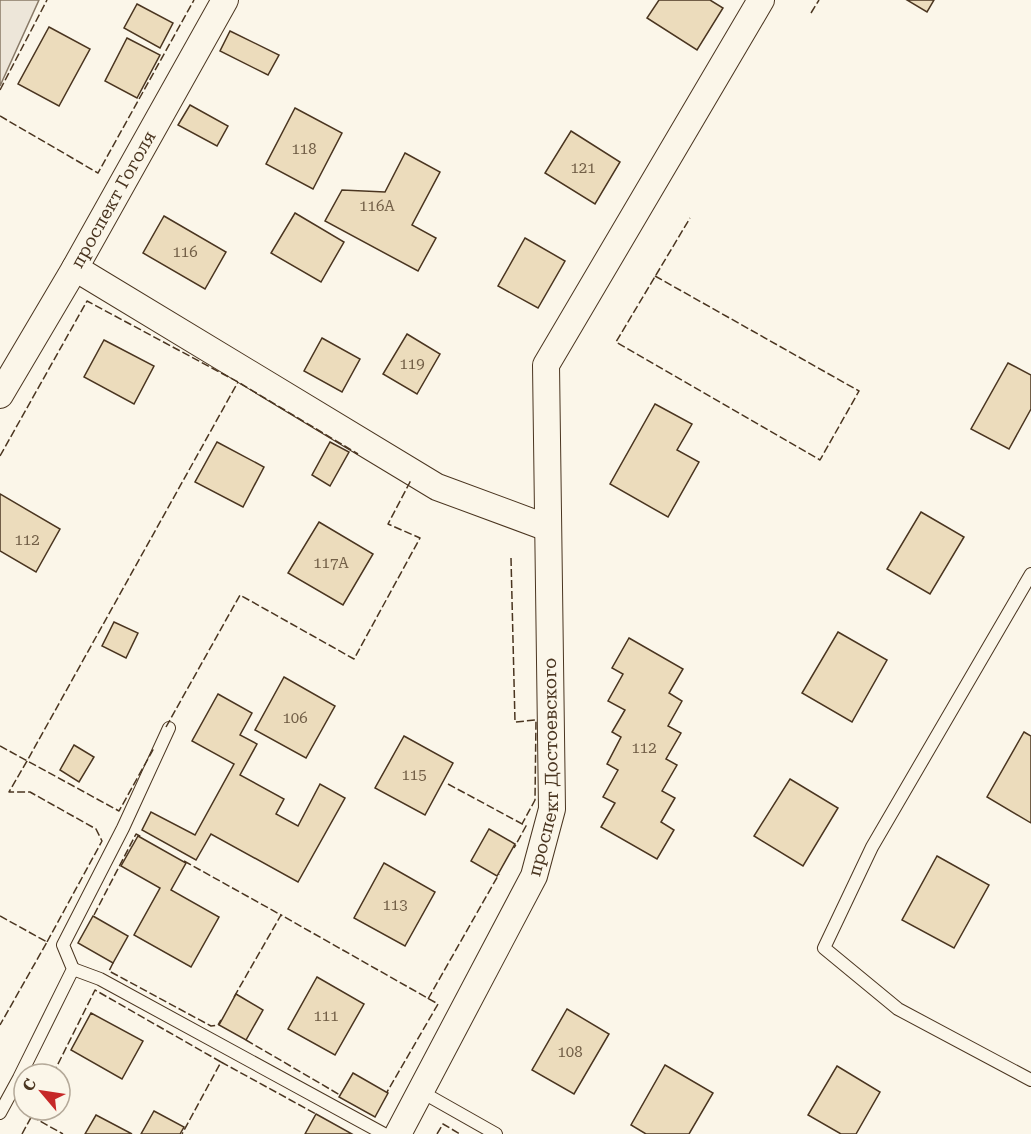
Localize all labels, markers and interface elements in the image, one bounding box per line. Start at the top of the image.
street label: проспект Гоголя [66,127,160,272]
house number: 118 [291,140,317,158]
house number: 121 [570,159,596,177]
house number: 116А [359,197,395,215]
house number: 116 [172,243,198,261]
house number: 119 [399,355,425,373]
house number: 112 [14,531,40,549]
house number: 117А [313,554,349,572]
street label: проспект Достоевского [523,658,562,878]
house number: 106 [282,709,308,727]
house number: 112 [631,739,657,757]
house number: 115 [401,766,427,784]
house number: 113 [382,896,408,914]
house number: 111 [313,1007,339,1025]
house number: 108 [557,1043,583,1061]
north arrow [12,1062,72,1122]
text: С [18,1075,40,1094]

